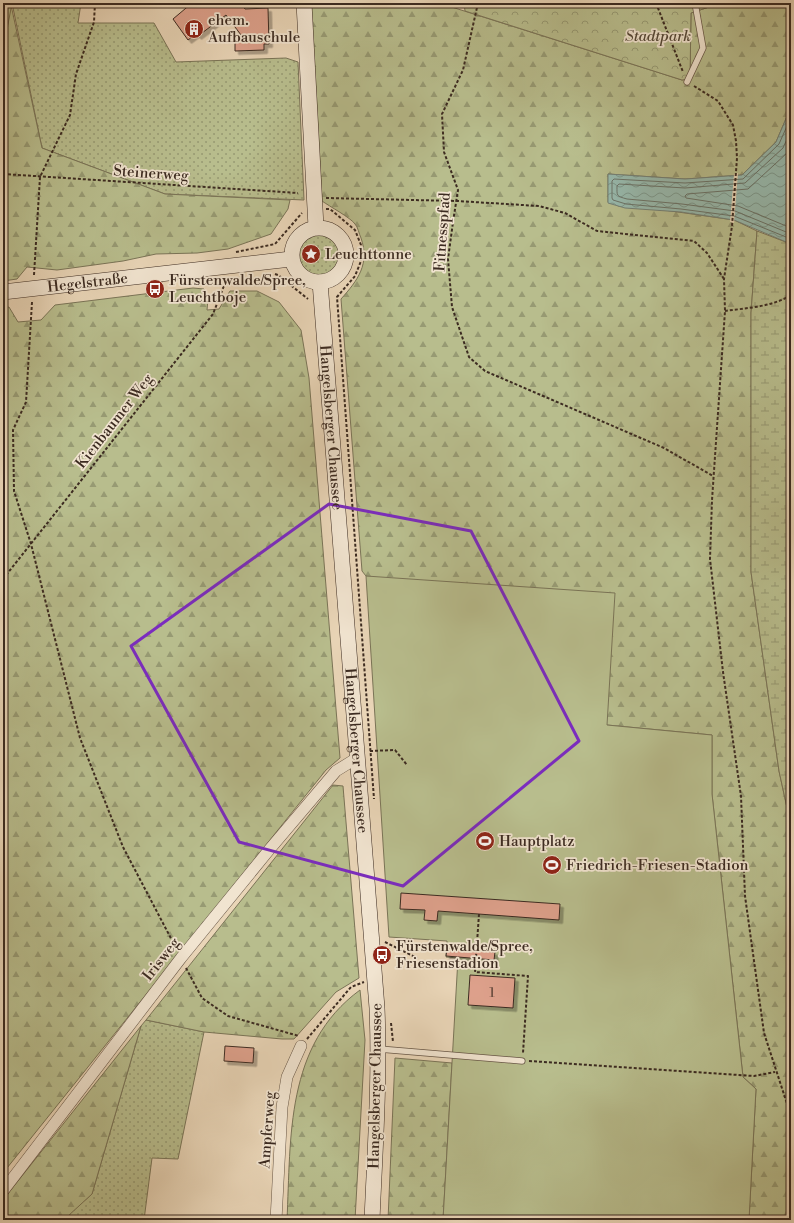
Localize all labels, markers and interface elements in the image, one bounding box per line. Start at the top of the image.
place label: ehem. Aufbauschule [207,11,300,47]
building icon: ehem. Aufbauschule [183,18,205,40]
park label: Stadtpark [625,27,691,46]
street label: Steinerweg [113,161,190,186]
street label: Fitnesspfad [430,191,455,272]
place icon: Leuchttonne [300,243,322,265]
place label: Leuchttonne [325,245,412,264]
street label: Hegelstraße [46,269,129,297]
place label: Fürstenwalde/Spree, Leuchtboje [169,271,306,307]
bus stop icon: Fürstenwalde/Spree, Leuchtboje [144,278,166,300]
street label: Hangelsberger Chaussee [315,344,347,511]
street label: Kienbaumer Weg [71,370,158,473]
street label: Hangelsberger Chaussee [340,667,372,834]
sports icon: Hauptplatz [474,830,496,852]
place label: Hauptplatz [499,832,574,851]
sports icon: Friedrich-Friesen-Stadion [541,854,563,876]
place label: Friedrich-Friesen-Stadion [566,856,749,875]
street label: Irisweg [139,934,184,985]
place label: Fürstenwalde/Spree, Friesenstadion [396,937,533,973]
bus stop icon: Fürstenwalde/Spree, Friesenstadion [371,944,393,966]
house number: 1 [489,985,495,1001]
street label: Hangelsberger Chaussee [365,1003,386,1169]
street label: Ampferweg [255,1091,280,1170]

